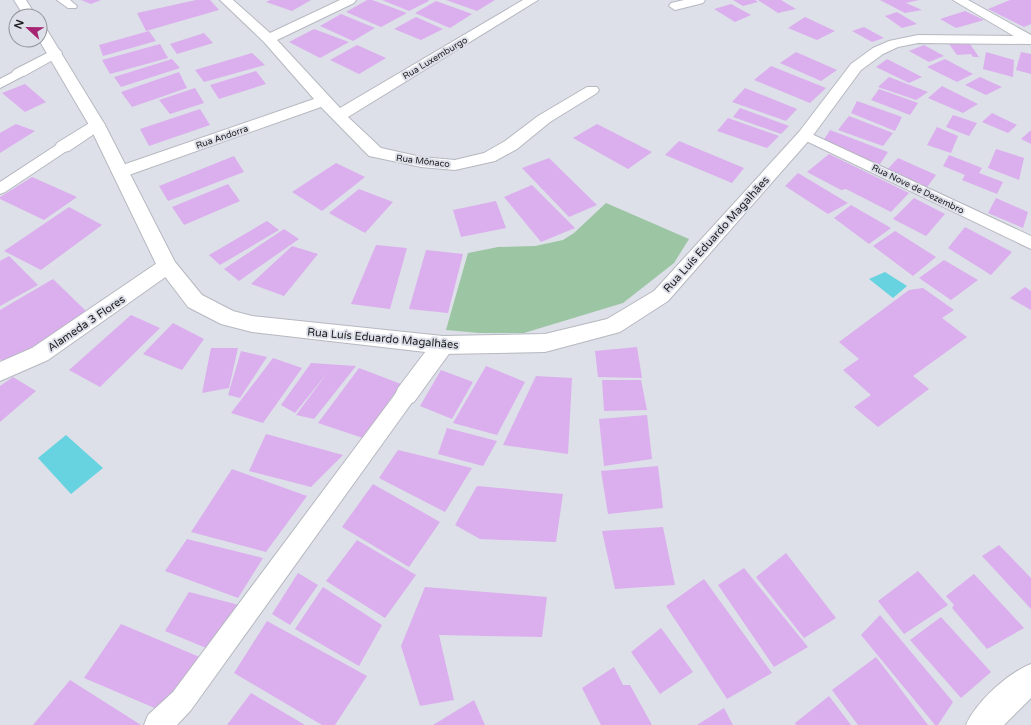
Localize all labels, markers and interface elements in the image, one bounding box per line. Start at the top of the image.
north arrow [8,8,48,48]
text: N [12,18,27,31]
street label: Rua Luxemburgo [401,35,470,82]
street label: Rua Andorra [195,123,250,152]
street label: Rua Mônaco [395,153,451,170]
street label: Rua Nove de Dezembro [870,162,966,217]
street label: Rua Luís Eduardo Magalhães [661,174,772,295]
street label: Alameda 3 Flores [45,293,128,354]
street label: Rua Luís Eduardo Magalhães [307,325,459,352]

